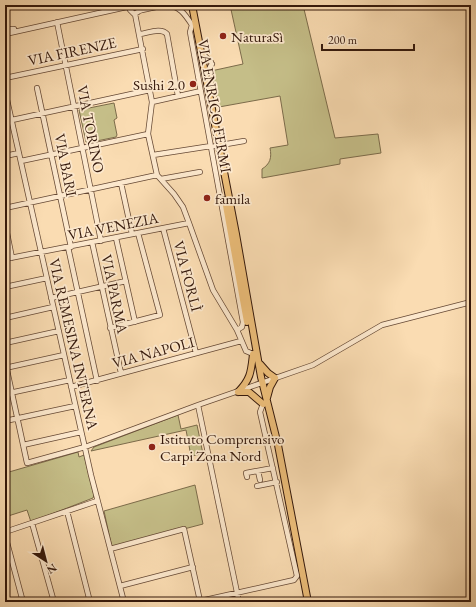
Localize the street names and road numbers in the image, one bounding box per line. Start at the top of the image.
street label: VIA FIRENZE [26,32,118,70]
street label: VIA ENRICO FERMI [194,38,236,174]
street label: VIA TORINO [73,84,109,174]
street label: VIA BARI [51,132,81,198]
street label: VIA VENEZIA [66,208,161,244]
street label: VIA FORLÌ [169,239,207,313]
street label: VIA PARMA [97,253,133,336]
street label: VIA REMESINA INTERNA [45,256,103,432]
street label: VIA NAPOLI [110,332,196,372]

